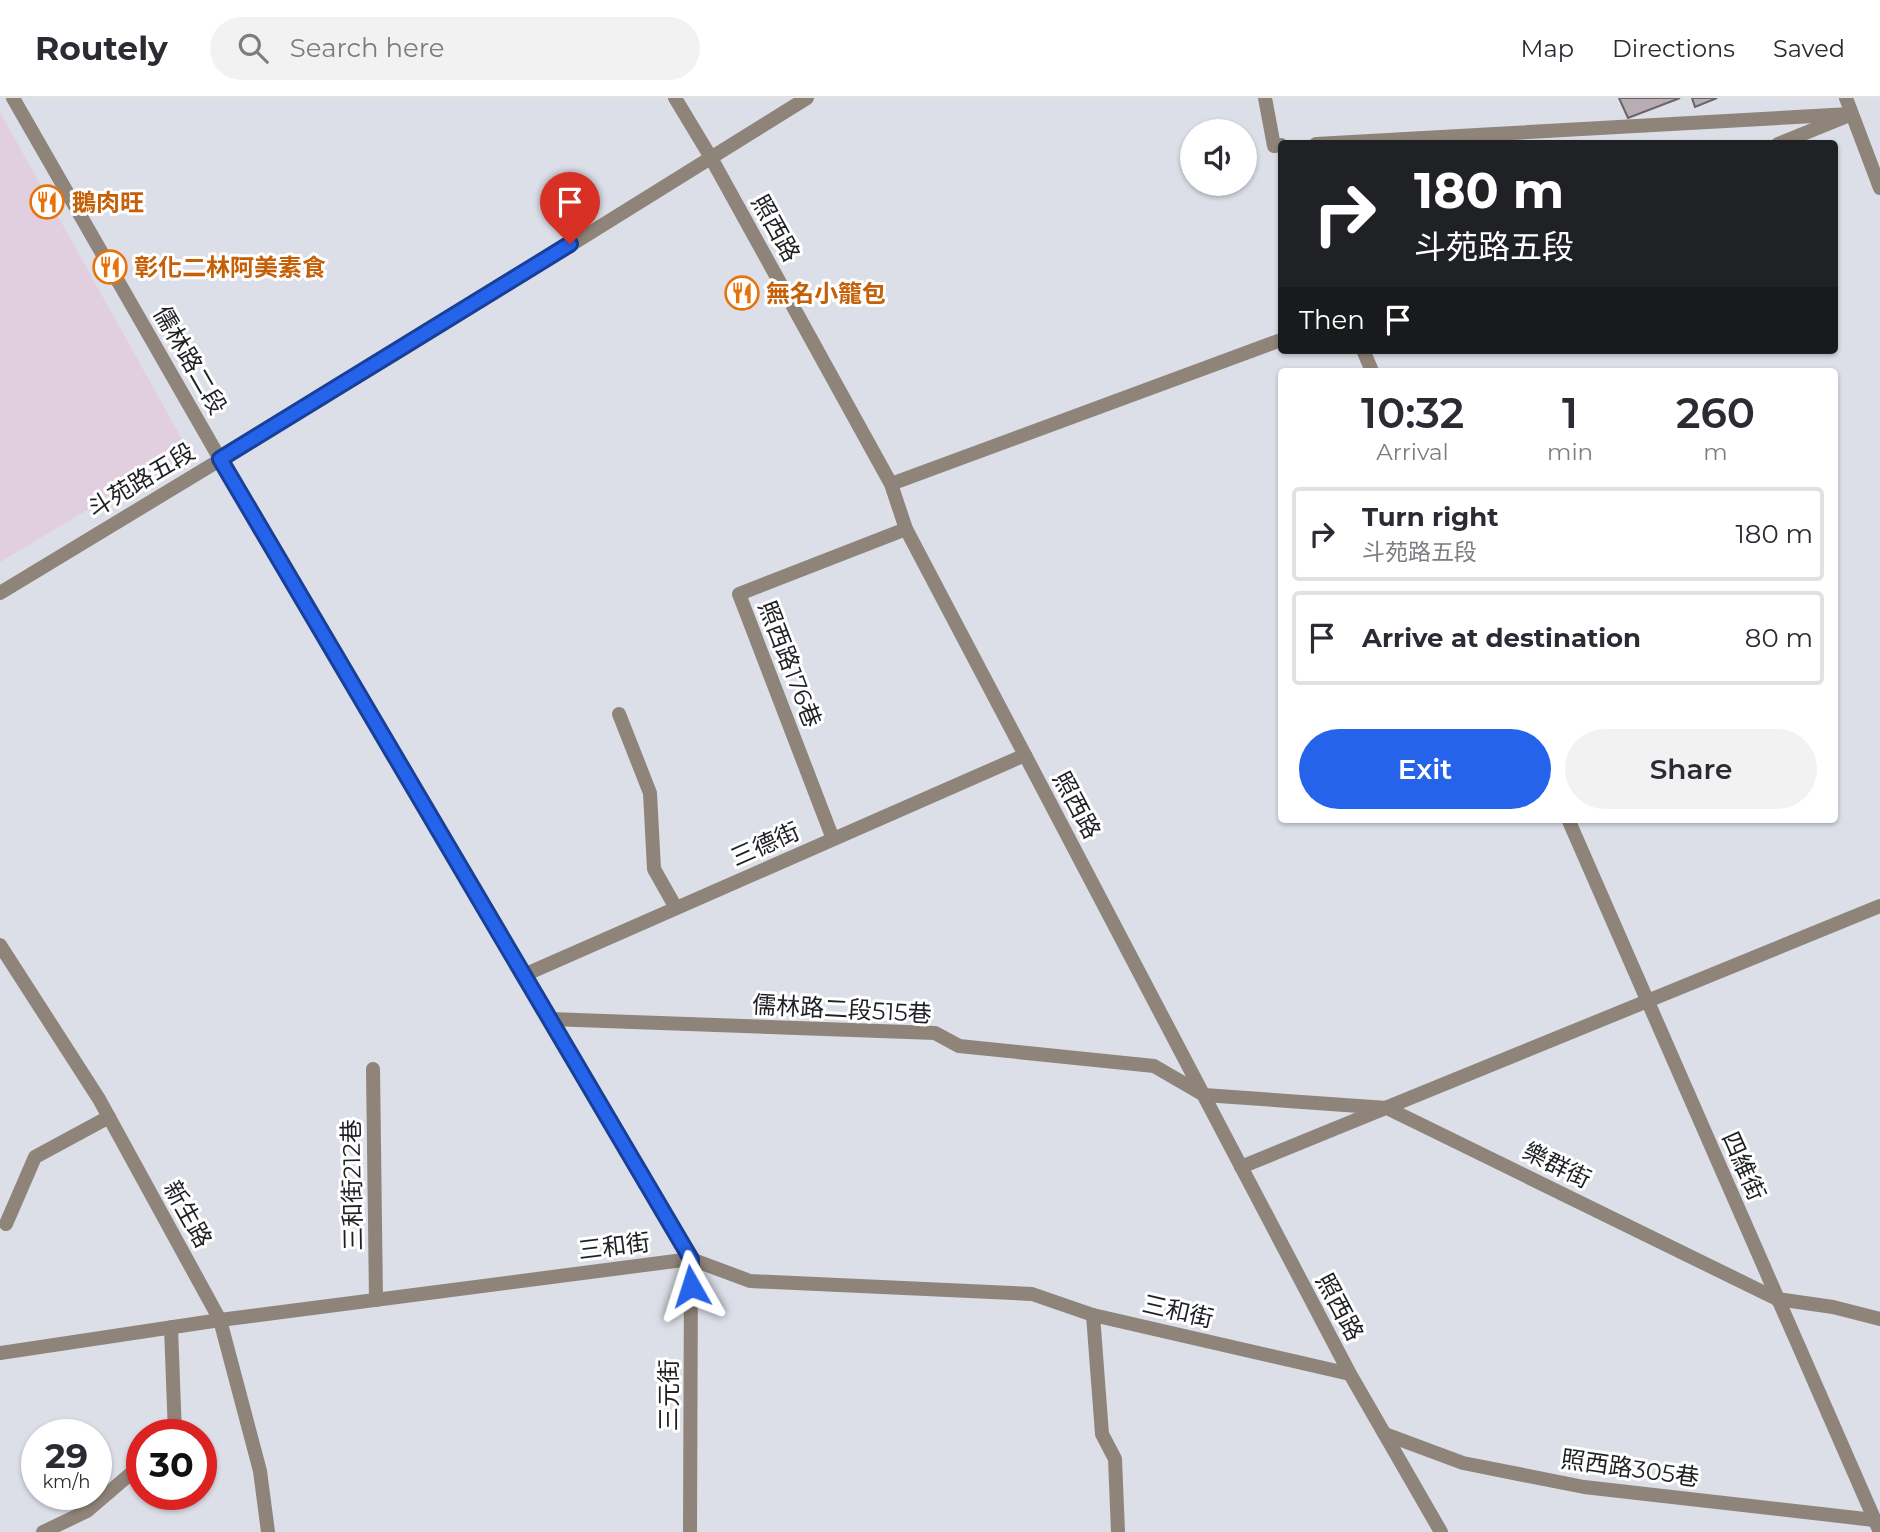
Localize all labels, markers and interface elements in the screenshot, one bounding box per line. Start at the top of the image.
search box [210,17,700,80]
text: Routely [35,28,168,68]
icon: search [234,29,272,67]
text: Search here [290,32,445,64]
text: Map [1521,34,1574,63]
text: Directions [1612,34,1735,63]
text: Saved [1773,34,1845,63]
map controls [1180,119,1257,196]
button: sound [1180,119,1257,196]
text: 180 m [1414,161,1564,220]
icon: right [1299,168,1390,259]
pin [540,172,600,244]
restaurant icon: 鵝肉旺 [28,183,66,221]
icon: arrive [551,183,589,221]
place label: 鵝肉旺 [72,188,144,217]
street label: 照西路 [746,189,806,267]
text: 斗苑路五段 [1414,227,1574,266]
restaurant icon: 彰化二林阿美素食 [91,248,129,286]
place label: 彰化二林阿美素食 [134,253,326,282]
restaurant icon: 無名小籠包 [723,274,761,312]
place label: 無名小籠包 [766,279,886,308]
street label: 儒林路二段 [147,301,233,419]
icon: arrive [1379,301,1417,339]
text: Then [1299,304,1365,336]
text: 10:32 [1361,387,1464,439]
text: 1 [1562,387,1578,439]
text: 260 [1676,387,1755,439]
street label: 斗苑路五段 [82,437,200,523]
text: Arrival [1376,438,1449,466]
text: min [1547,438,1593,466]
text: m [1703,438,1728,466]
text: Turn right [1362,501,1498,533]
icon: right [1303,515,1341,553]
text: 180 m [1735,518,1813,550]
text: 斗苑路五段 [1362,538,1477,566]
street label: 照西路176巷 [753,597,827,731]
icon: arrive [1303,619,1341,657]
text: Arrive at destination [1362,622,1641,654]
text: 80 m [1745,622,1813,654]
button: Exit [1299,729,1551,809]
button: Share [1565,729,1817,809]
street label: 照西路 [1047,766,1107,844]
street label: 三德街 [726,816,804,872]
street label: 儒林路二段515巷 [751,990,933,1028]
street label: 三和街212巷 [336,1119,368,1251]
street label: 四維街 [1716,1127,1772,1205]
street label: 樂群街 [1518,1136,1596,1194]
street label: 新生路 [158,1175,218,1253]
street label: 三和街 [577,1227,651,1265]
position arrow [654,1249,728,1323]
street label: 照西路 [1310,1268,1370,1346]
street label: 三和街 [1140,1289,1216,1333]
street label: 三元街 [654,1359,683,1431]
speed limit sign: 30 [126,1419,217,1510]
text: 29 [45,1434,88,1477]
street label: 照西路305巷 [1559,1444,1701,1492]
text: km/h [42,1471,91,1493]

